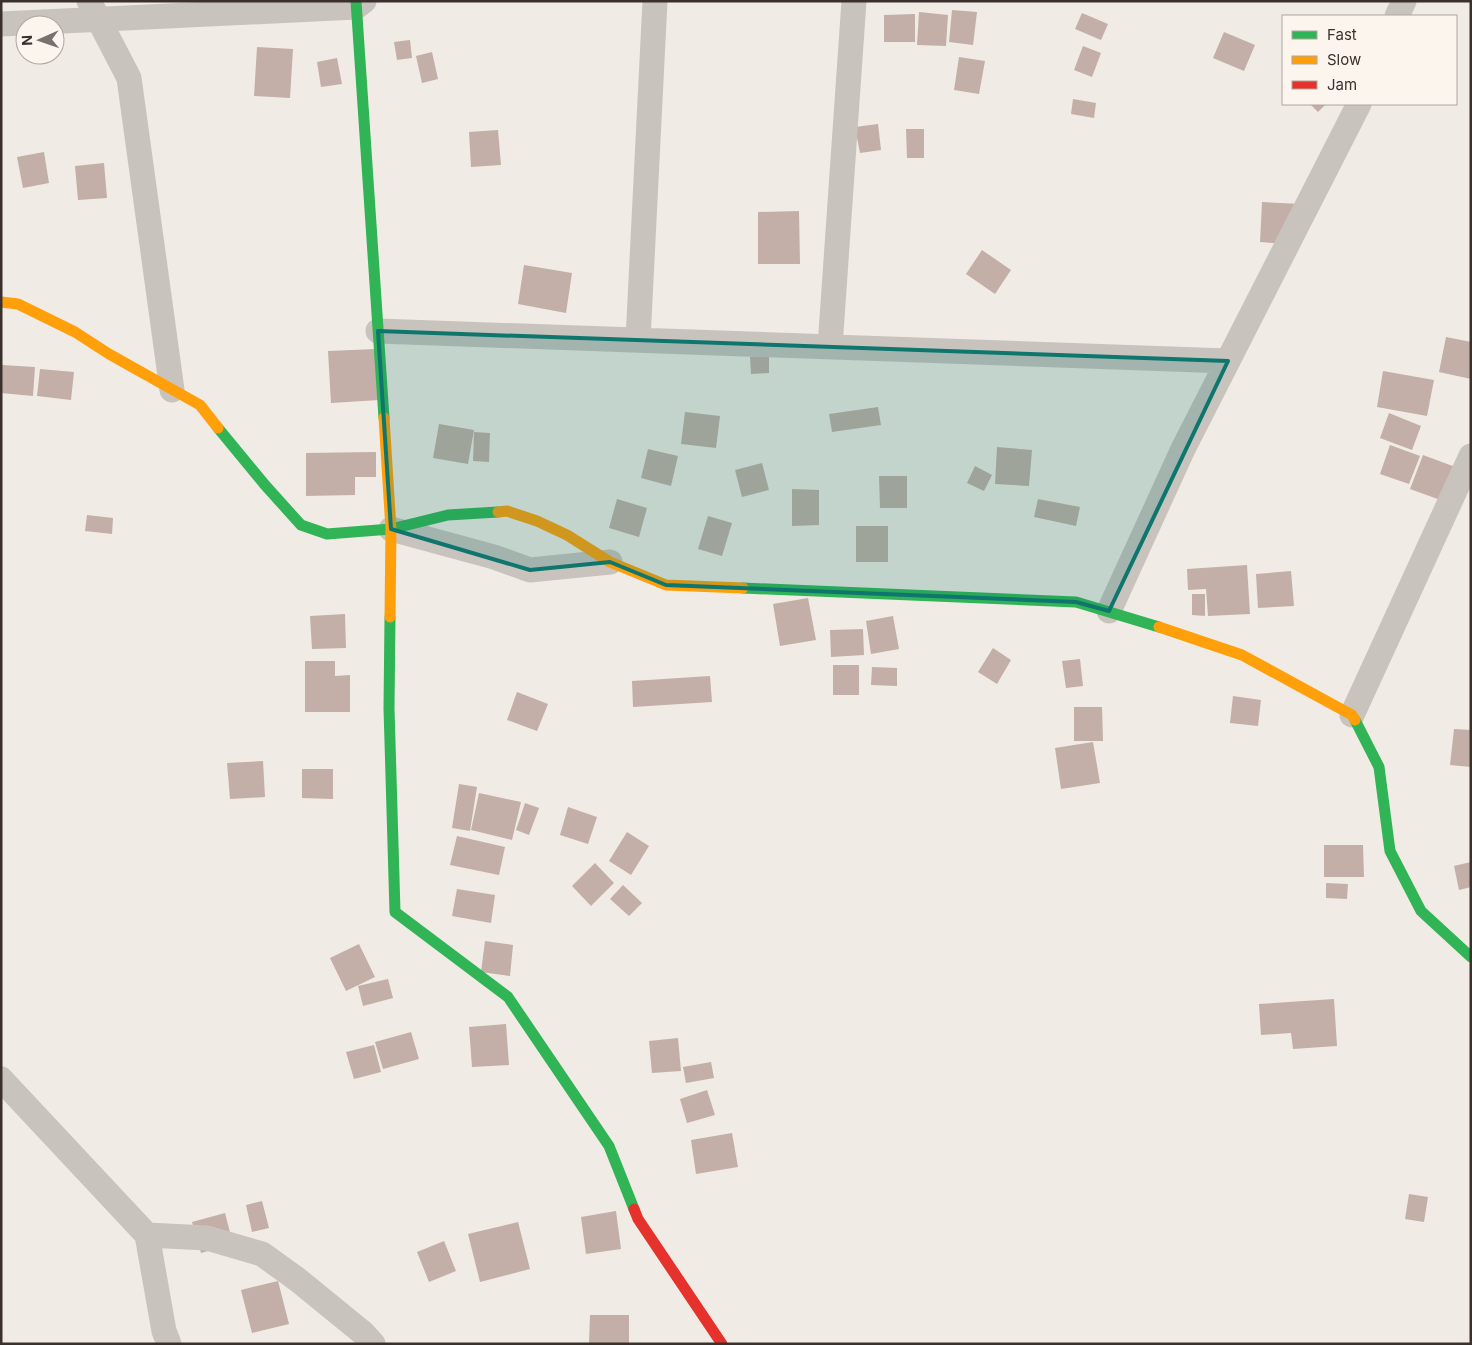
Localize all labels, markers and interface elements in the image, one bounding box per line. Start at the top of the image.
north arrow [15,15,65,65]
legend [1282,15,1457,105]
text: Fast [1327,25,1357,44]
text: N [18,35,35,46]
text: Slow [1327,50,1361,69]
text: Jam [1327,75,1357,94]

